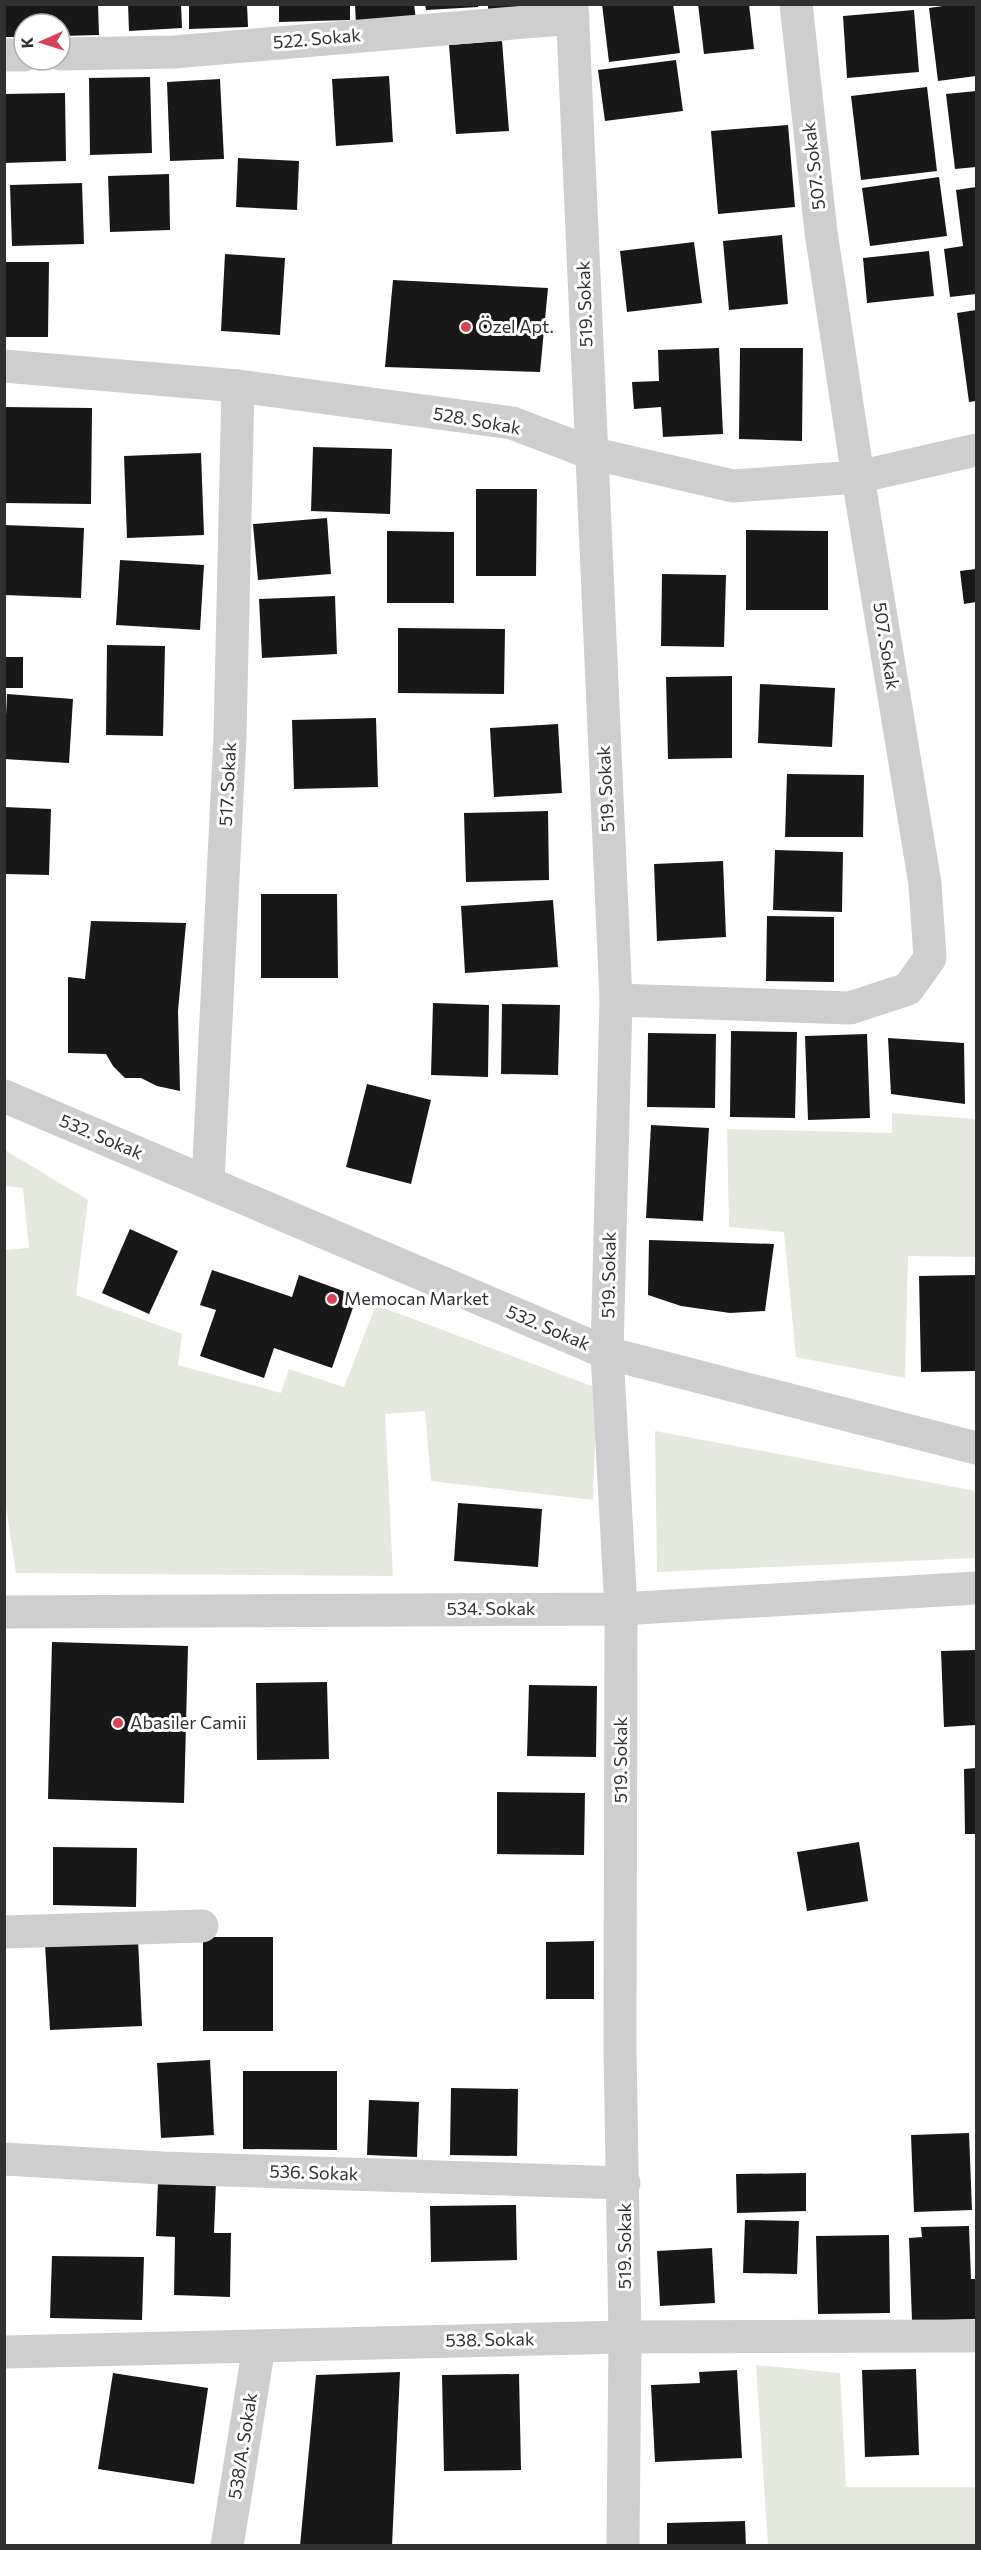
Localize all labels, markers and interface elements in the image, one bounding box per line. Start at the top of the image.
north arrow [12,12,72,72]
street label: 522. Sokak [272,23,362,53]
text: K [17,37,36,49]
street label: 507. Sokak [797,121,829,211]
street label: 519. Sokak [571,260,597,348]
place label: Özel Apt. [478,315,554,337]
marker: Özel Apt. [459,320,473,334]
street label: 528. Sokak [432,401,523,439]
street label: 507. Sokak [869,601,905,691]
street label: 517. Sokak [214,741,240,827]
street label: 519. Sokak [592,745,618,833]
street label: 532. Sokak [56,1109,147,1164]
street label: 519. Sokak [596,1231,620,1318]
place label: Memocan Market [344,1287,489,1309]
marker: Memocan Market [325,1292,339,1306]
street label: 532. Sokak [503,1300,594,1355]
street label: 534. Sokak [446,1597,536,1619]
place label: Abasiler Camii [130,1711,247,1733]
marker: Abasiler Camii [111,1716,125,1730]
street label: 519. Sokak [609,1716,631,1803]
street label: 536. Sokak [269,2159,359,2185]
street label: 519. Sokak [613,2202,635,2289]
street label: 538. Sokak [445,2327,535,2351]
street label: 538/A. Sokak [223,2391,261,2501]

